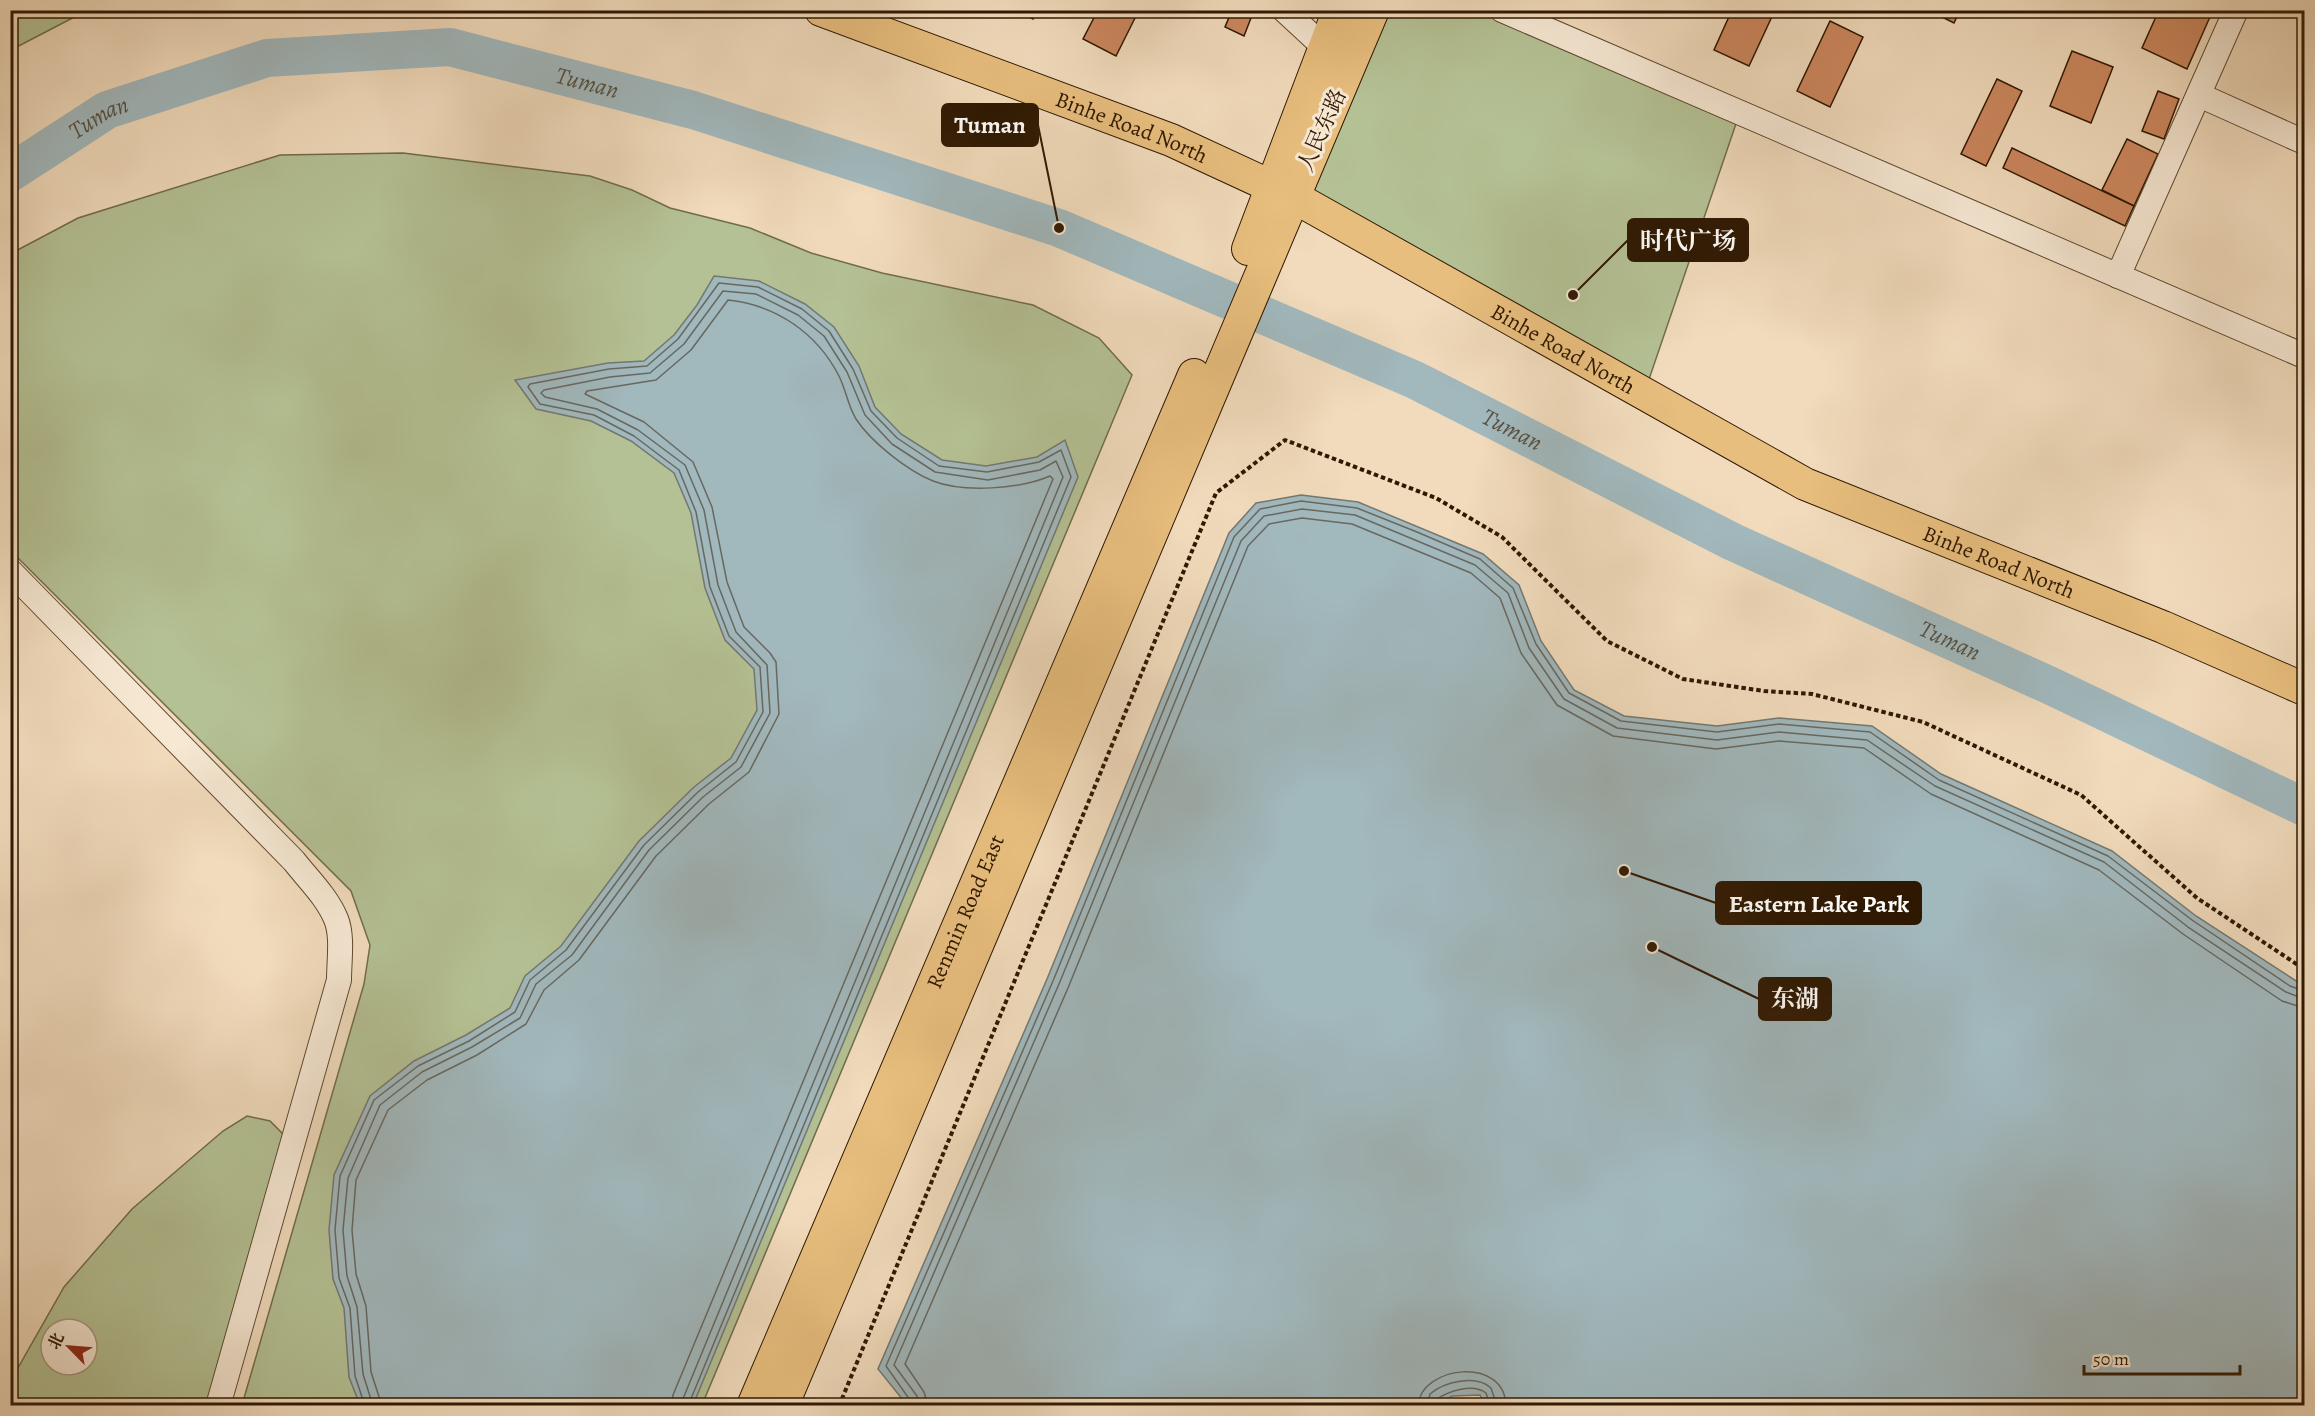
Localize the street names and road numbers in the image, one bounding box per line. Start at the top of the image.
street label: Binhe Road North [1051,84,1213,171]
street label: 人民东路 [1290,84,1354,177]
street label: Binhe Road North [1485,297,1641,402]
street label: Binhe Road North [1918,519,2079,606]
street label: Renmin Road East [919,830,1012,993]

